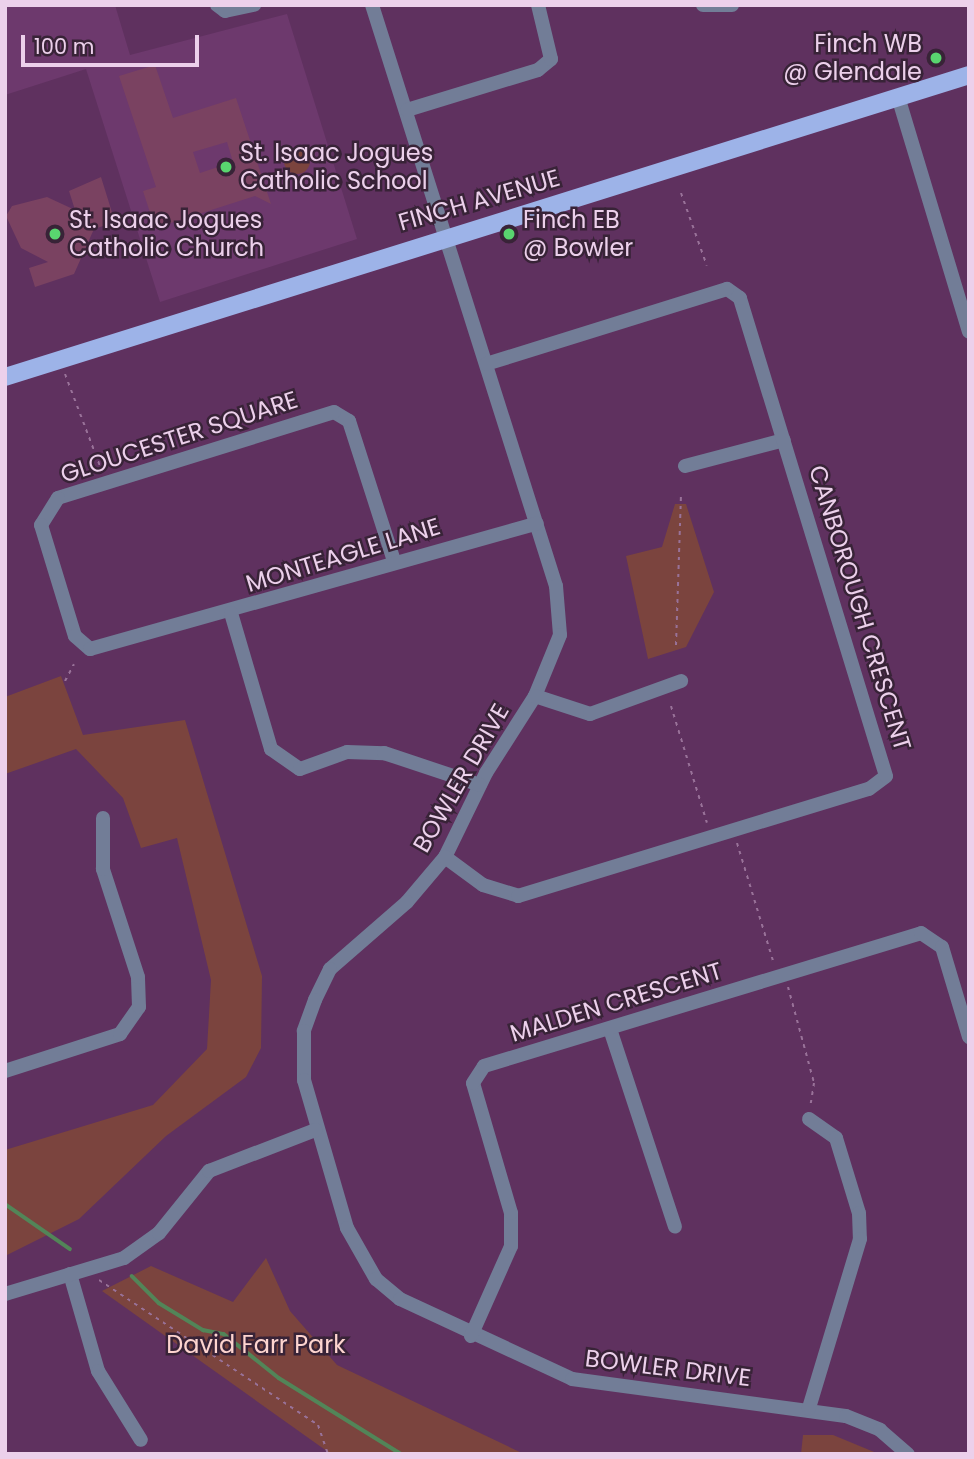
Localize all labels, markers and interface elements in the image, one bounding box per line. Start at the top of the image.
scale bar [24,21,203,65]
place label: Finch WB @ Glendale [783,30,922,86]
text: 100 m [34,32,94,61]
marker: Finch WB @ Glendale [928,50,944,66]
place label: St. Isaac Jogues Catholic School [240,139,433,195]
marker: St. Isaac Jogues Catholic School [218,159,234,175]
street label: FINCH AVENUE [395,163,563,237]
place label: St. Isaac Jogues Catholic Church [69,206,264,262]
place label: Finch EB @ Bowler [523,206,633,262]
marker: St. Isaac Jogues Catholic Church [47,226,63,242]
marker: Finch EB @ Bowler [501,226,517,242]
street label: GLOUCESTER SQUARE [57,385,301,489]
street label: CANBOROUGH CRESCENT [803,462,917,754]
street label: MONTEAGLE LANE [243,512,443,598]
street label: BOWLER DRIVE [407,699,515,857]
street label: MALDEN CRESCENT [507,956,725,1048]
park label: David Farr Park [166,1331,346,1359]
street label: BOWLER DRIVE [584,1344,752,1392]

